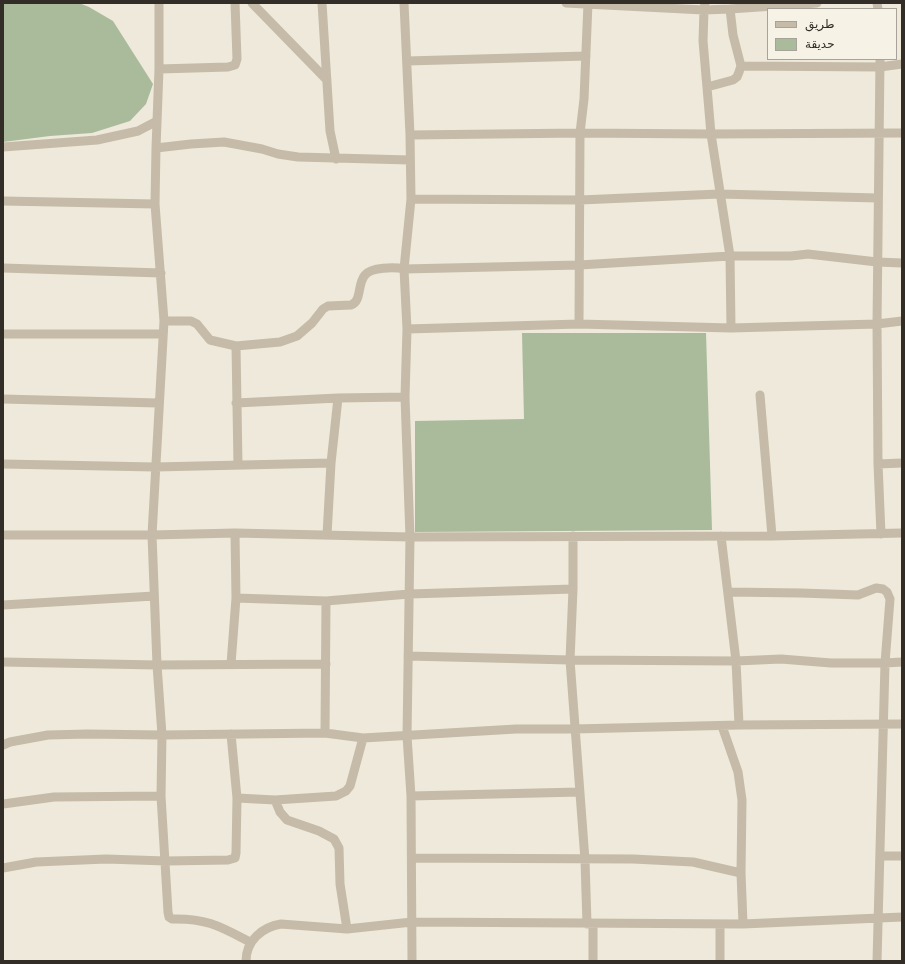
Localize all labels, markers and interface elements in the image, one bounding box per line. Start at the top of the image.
legend [767,8,897,60]
text: طريق [805,17,835,31]
text: حديقة [805,37,835,51]

